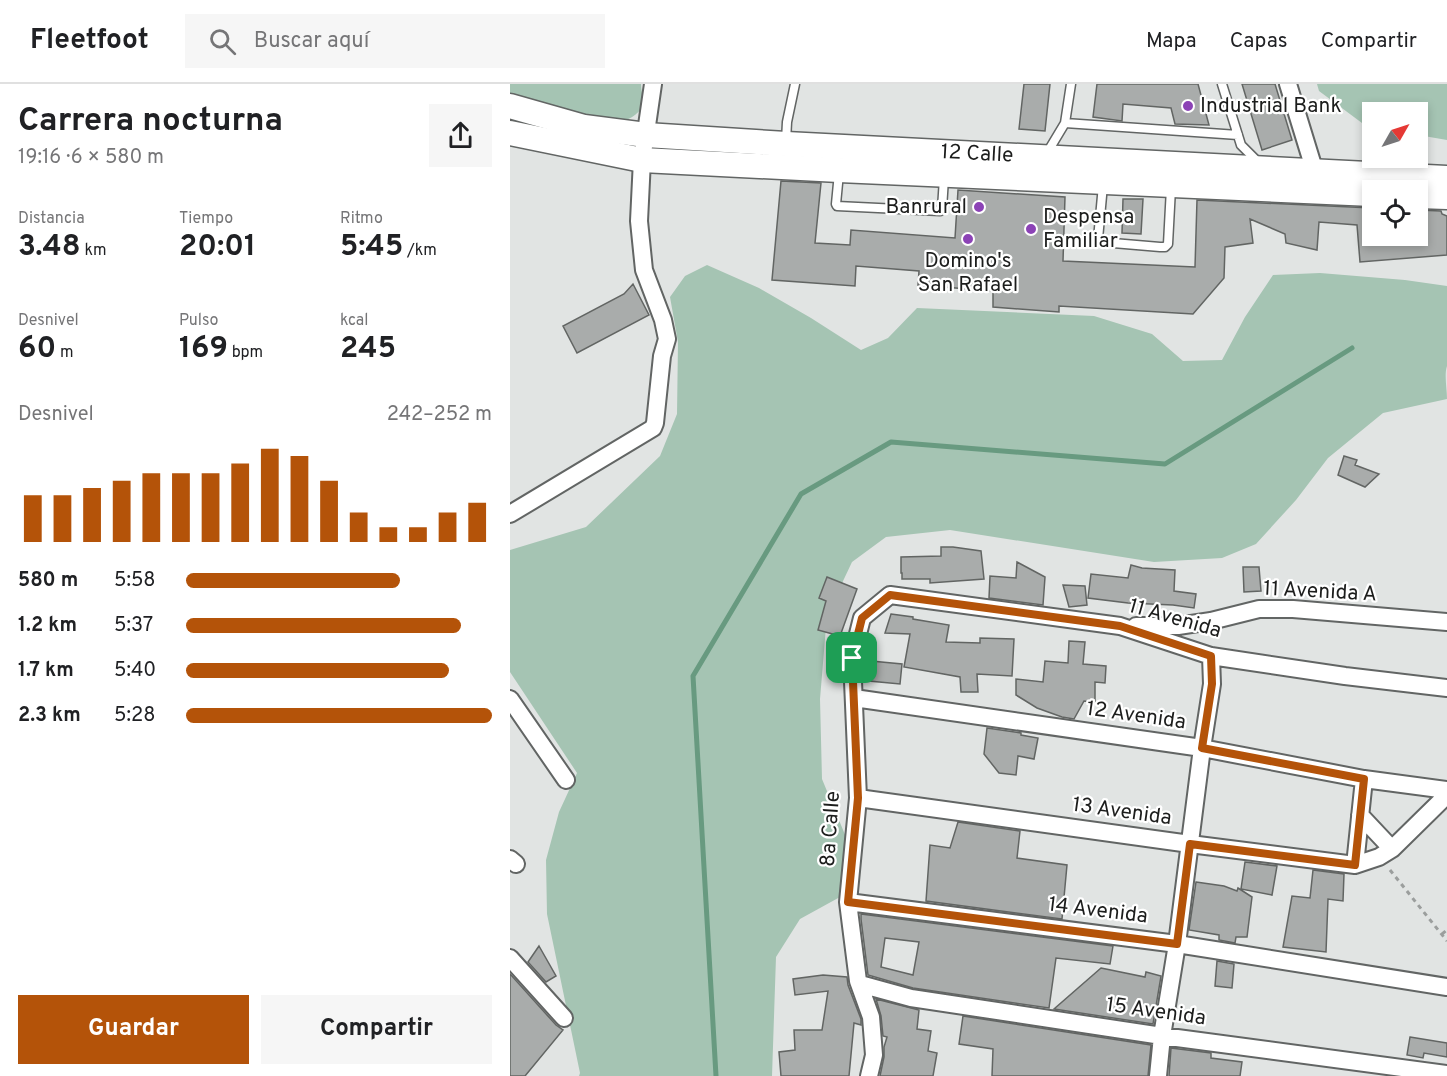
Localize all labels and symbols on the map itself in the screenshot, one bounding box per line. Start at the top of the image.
place label: Industrial Bank [1200,93,1342,120]
marker: Industrial Bank [1181,99,1195,113]
north arrow [1362,102,1428,168]
street label: 12 Calle [940,138,1014,169]
place label: Banrural [885,194,967,221]
marker: Banrural [972,200,986,214]
place label: Despensa Familiar [1043,204,1134,255]
marker: Despensa Familiar [1024,222,1038,236]
marker: Domino's San Rafael [961,232,975,246]
place label: Domino's San Rafael [918,248,1018,299]
street label: 11 Avenida A [1263,576,1377,608]
street label: 11 Avenida [1126,593,1224,645]
pin [826,632,877,683]
street label: 12 Avenida [1085,696,1187,736]
street label: 8a Calle [815,790,847,868]
street label: 13 Avenida [1071,792,1173,832]
street label: 14 Avenida [1047,892,1149,930]
street label: 15 Avenida [1104,992,1208,1032]

